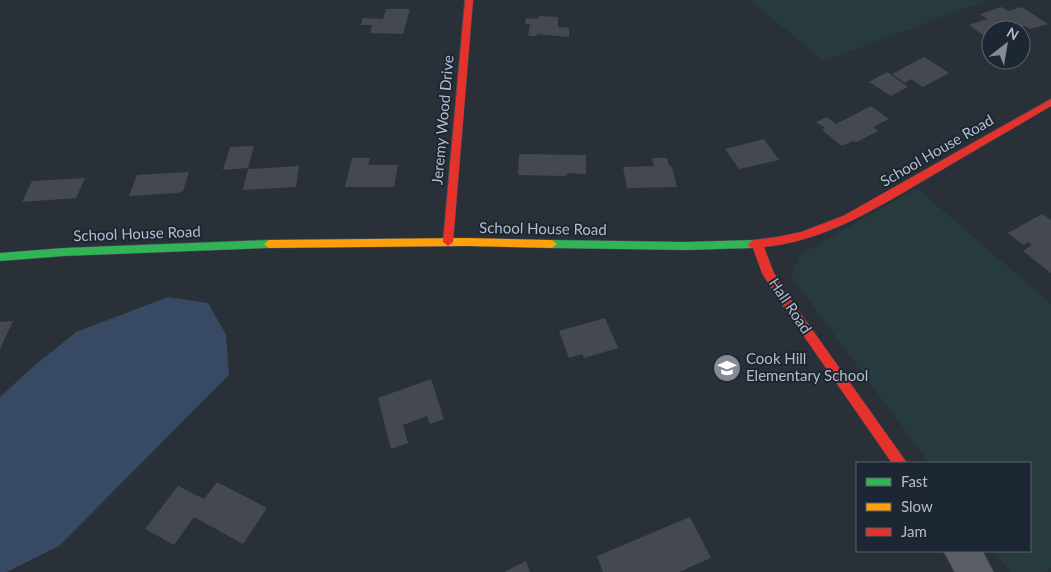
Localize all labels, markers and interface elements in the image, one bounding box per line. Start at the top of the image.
north arrow [981,20,1031,70]
text: N [1004,23,1022,43]
street label: Jeremy Wood Drive [427,54,457,185]
street label: School House Road [877,110,996,190]
street label: School House Road [479,218,607,238]
street label: School House Road [73,222,201,244]
street label: Hall Road [766,274,816,337]
place label: Cook Hill Elementary School [746,349,868,384]
school or university icon: Cook Hill Elementary School [712,353,742,383]
legend [856,462,1031,552]
text: Fast [901,472,928,490]
text: Slow [901,497,933,515]
text: Jam [901,522,927,540]

